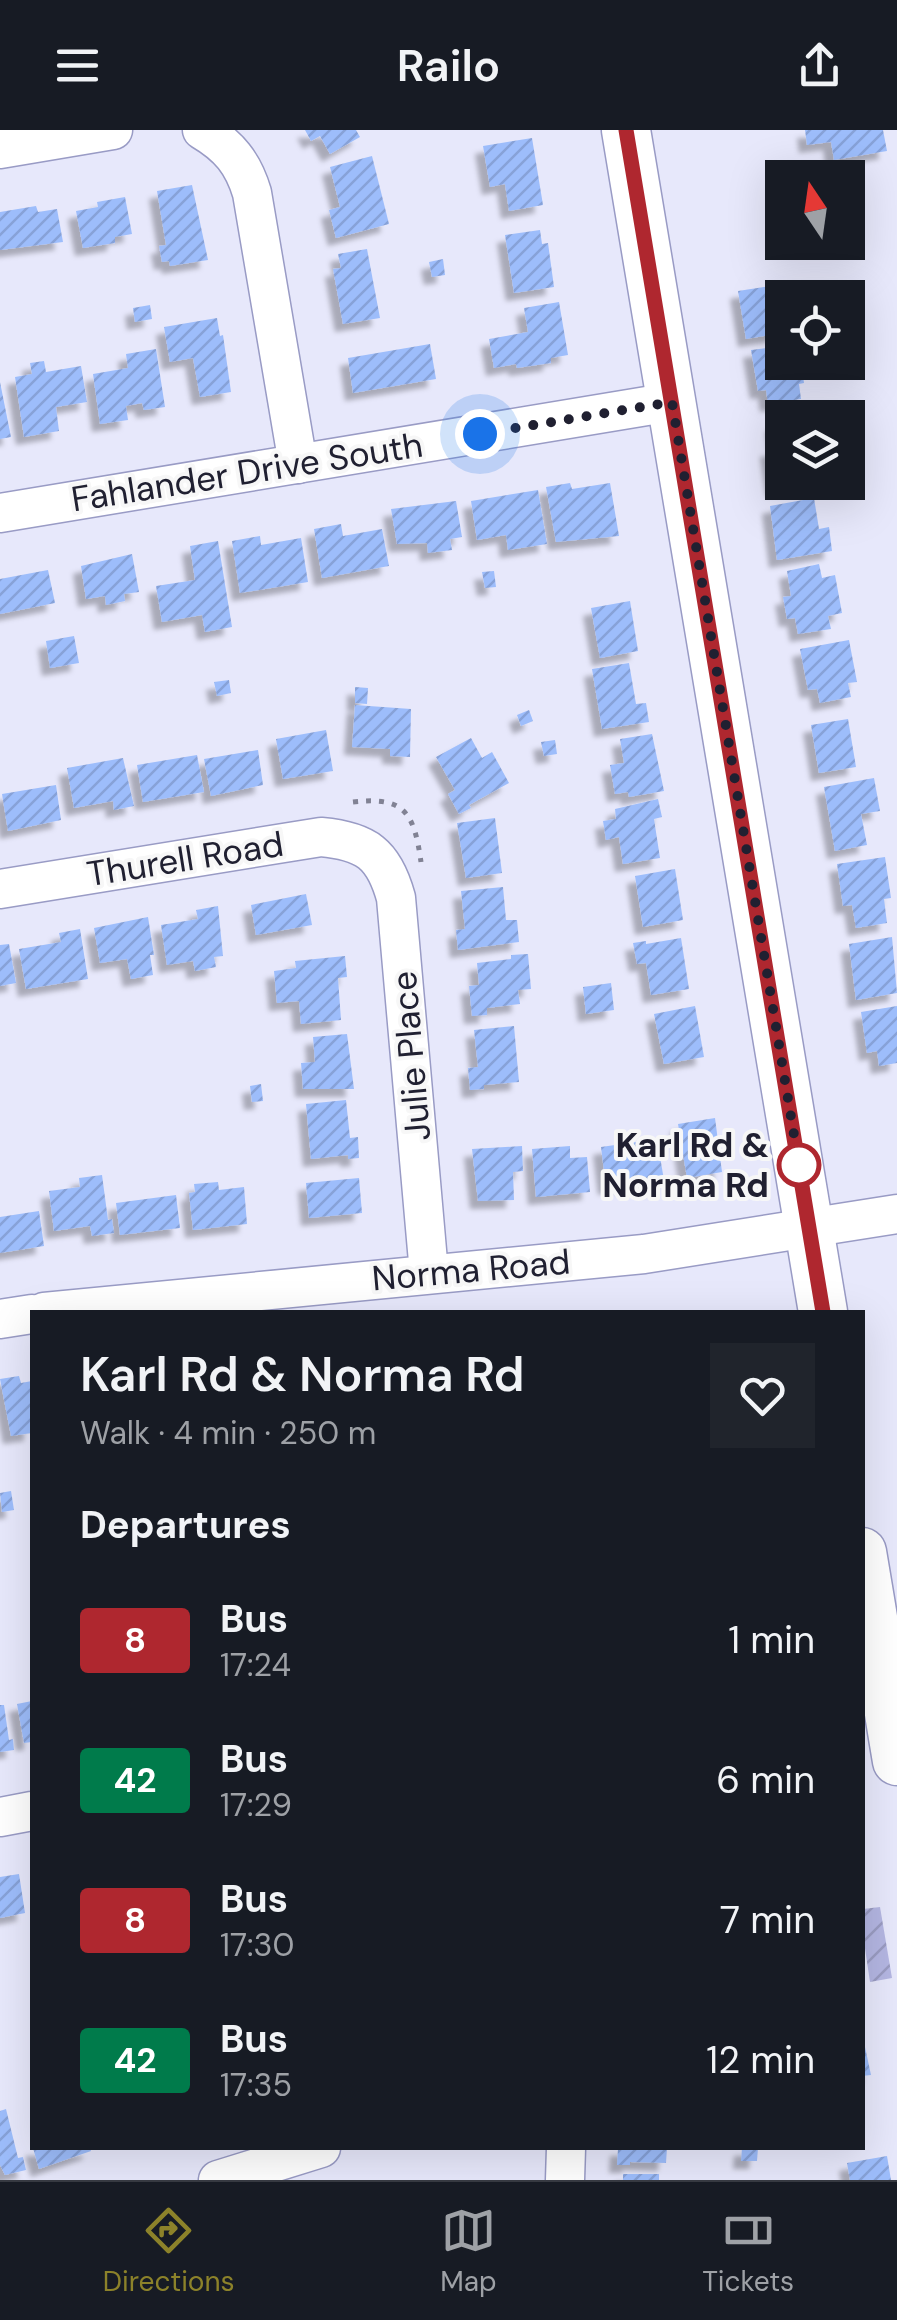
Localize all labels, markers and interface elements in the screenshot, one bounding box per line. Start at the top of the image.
text: Railo [397,36,500,95]
icon: menu [50,38,105,93]
icon: share [792,38,847,93]
north arrow [765,160,865,260]
map controls [765,160,865,500]
button: locate [765,280,865,380]
button: layers [765,400,865,500]
your location [455,409,505,459]
street label: Fahlander Drive South [68,422,426,522]
street label: Thurell Road [83,821,287,897]
street label: Julie Place [381,969,441,1143]
place label: Karl Rd & Norma Rd [602,1122,769,1208]
marker: Karl Rd & Norma Rd [778,1144,820,1186]
street label: Norma Road [370,1238,572,1302]
text: Karl Rd & Norma Rd [80,1343,525,1406]
button: heart [710,1343,815,1448]
text: Walk · 4 min · 250 m [80,1412,376,1454]
text: Departures [80,1500,291,1550]
text: Bus [220,1594,288,1644]
text: 1 min [728,1615,815,1665]
text: 8 [124,1617,146,1663]
text: 17:24 [220,1644,291,1686]
text: Bus [220,1734,288,1784]
text: 6 min [716,1755,815,1805]
text: 42 [114,1757,156,1803]
text: 17:29 [220,1784,292,1826]
text: Bus [220,1874,288,1924]
text: 7 min [720,1895,815,1945]
text: 8 [124,1897,146,1943]
text: 17:30 [220,1924,294,1966]
text: Bus [220,2014,288,2064]
text: 12 min [706,2035,815,2085]
text: 42 [114,2037,156,2083]
text: 17:35 [220,2064,292,2106]
tab: Directions [103,2203,235,2300]
tab: Map [440,2203,497,2300]
tab: Tickets [702,2203,794,2300]

